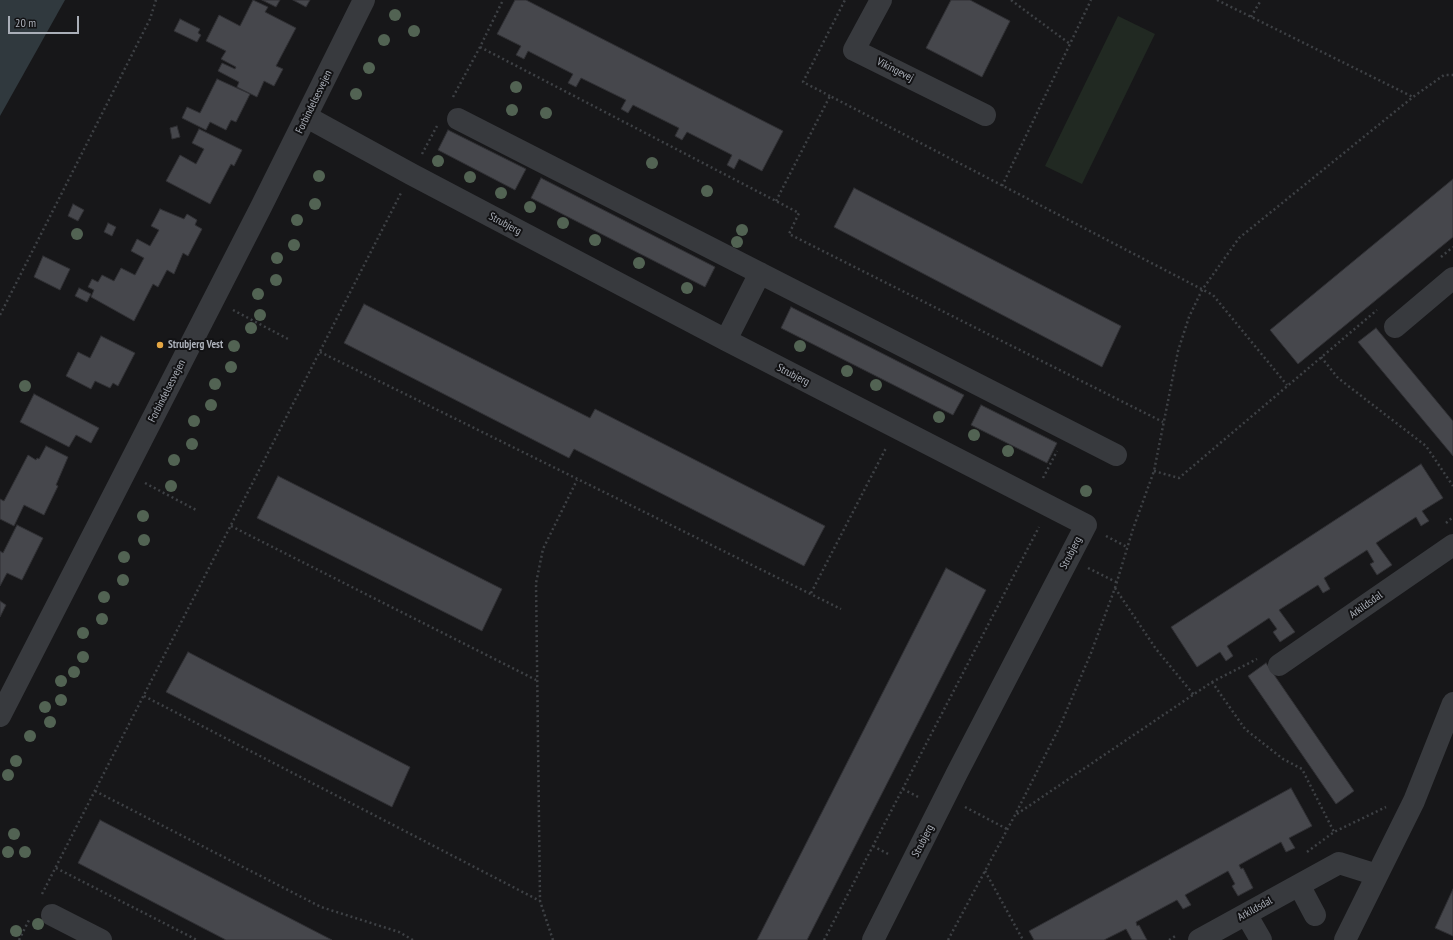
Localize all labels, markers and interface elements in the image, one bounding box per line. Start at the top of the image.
scale bar [10,8,81,34]
text: 20 m [15,15,36,30]
street label: Vikingevej [875,55,915,85]
street label: Forbindelsesvejen [293,68,335,136]
street label: Strubjerg [486,210,524,238]
place label: Strubjerg Vest [168,338,223,352]
marker: Strubjerg Vest [155,340,165,350]
street label: Forbindelsesvejen [146,357,188,425]
street label: Strubjerg [774,361,812,389]
street label: Strubjerg [1057,534,1085,572]
street label: Arkildsdal [1347,589,1385,621]
street label: Strubjerg [909,822,937,860]
street label: Arkildsdal [1235,894,1275,924]

